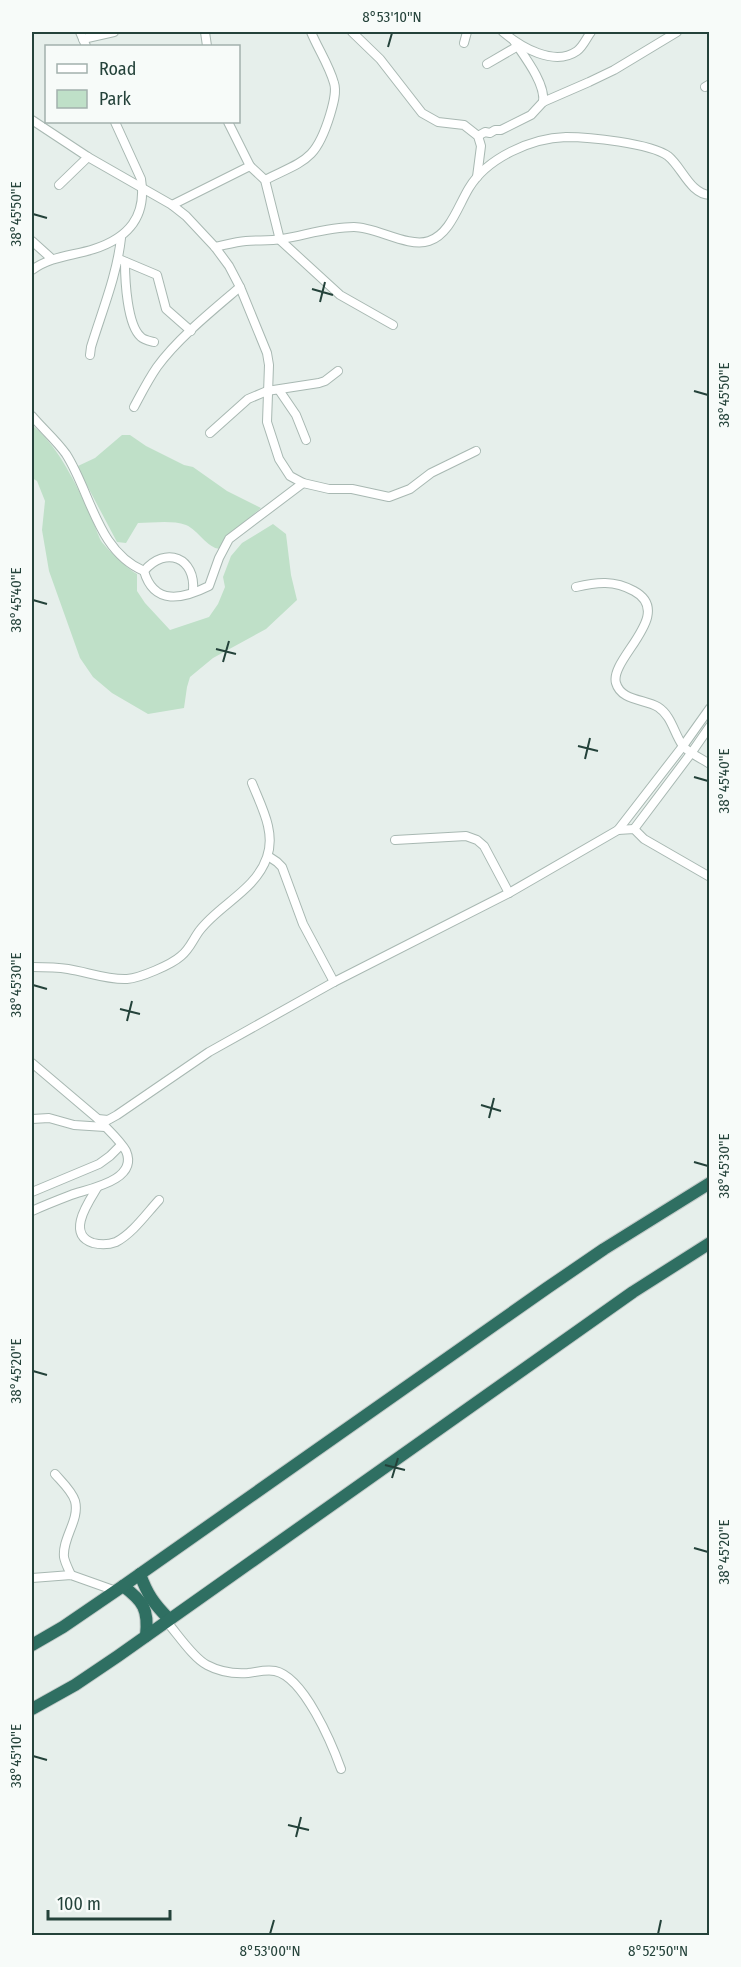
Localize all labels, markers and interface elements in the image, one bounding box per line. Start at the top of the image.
text: 8°53'10"N [362,8,422,26]
legend [45,45,240,123]
text: Road [99,58,136,80]
text: Park [99,88,132,110]
text: 38°45'50"E [7,181,25,247]
text: 38°45'50"E [715,362,733,428]
text: 38°45'40"E [7,568,25,632]
text: 38°45'40"E [715,749,733,813]
text: 38°45'30"E [7,952,25,1018]
text: 38°45'30"E [715,1133,733,1199]
text: 38°45'20"E [7,1339,25,1403]
text: 38°45'20"E [715,1520,733,1584]
text: 38°45'10"E [7,1724,25,1788]
scale bar [48,1883,170,1921]
text: 100 m [57,1893,101,1915]
text: 8°53'00"N [239,1942,301,1960]
text: 8°52'50"N [628,1942,688,1960]

